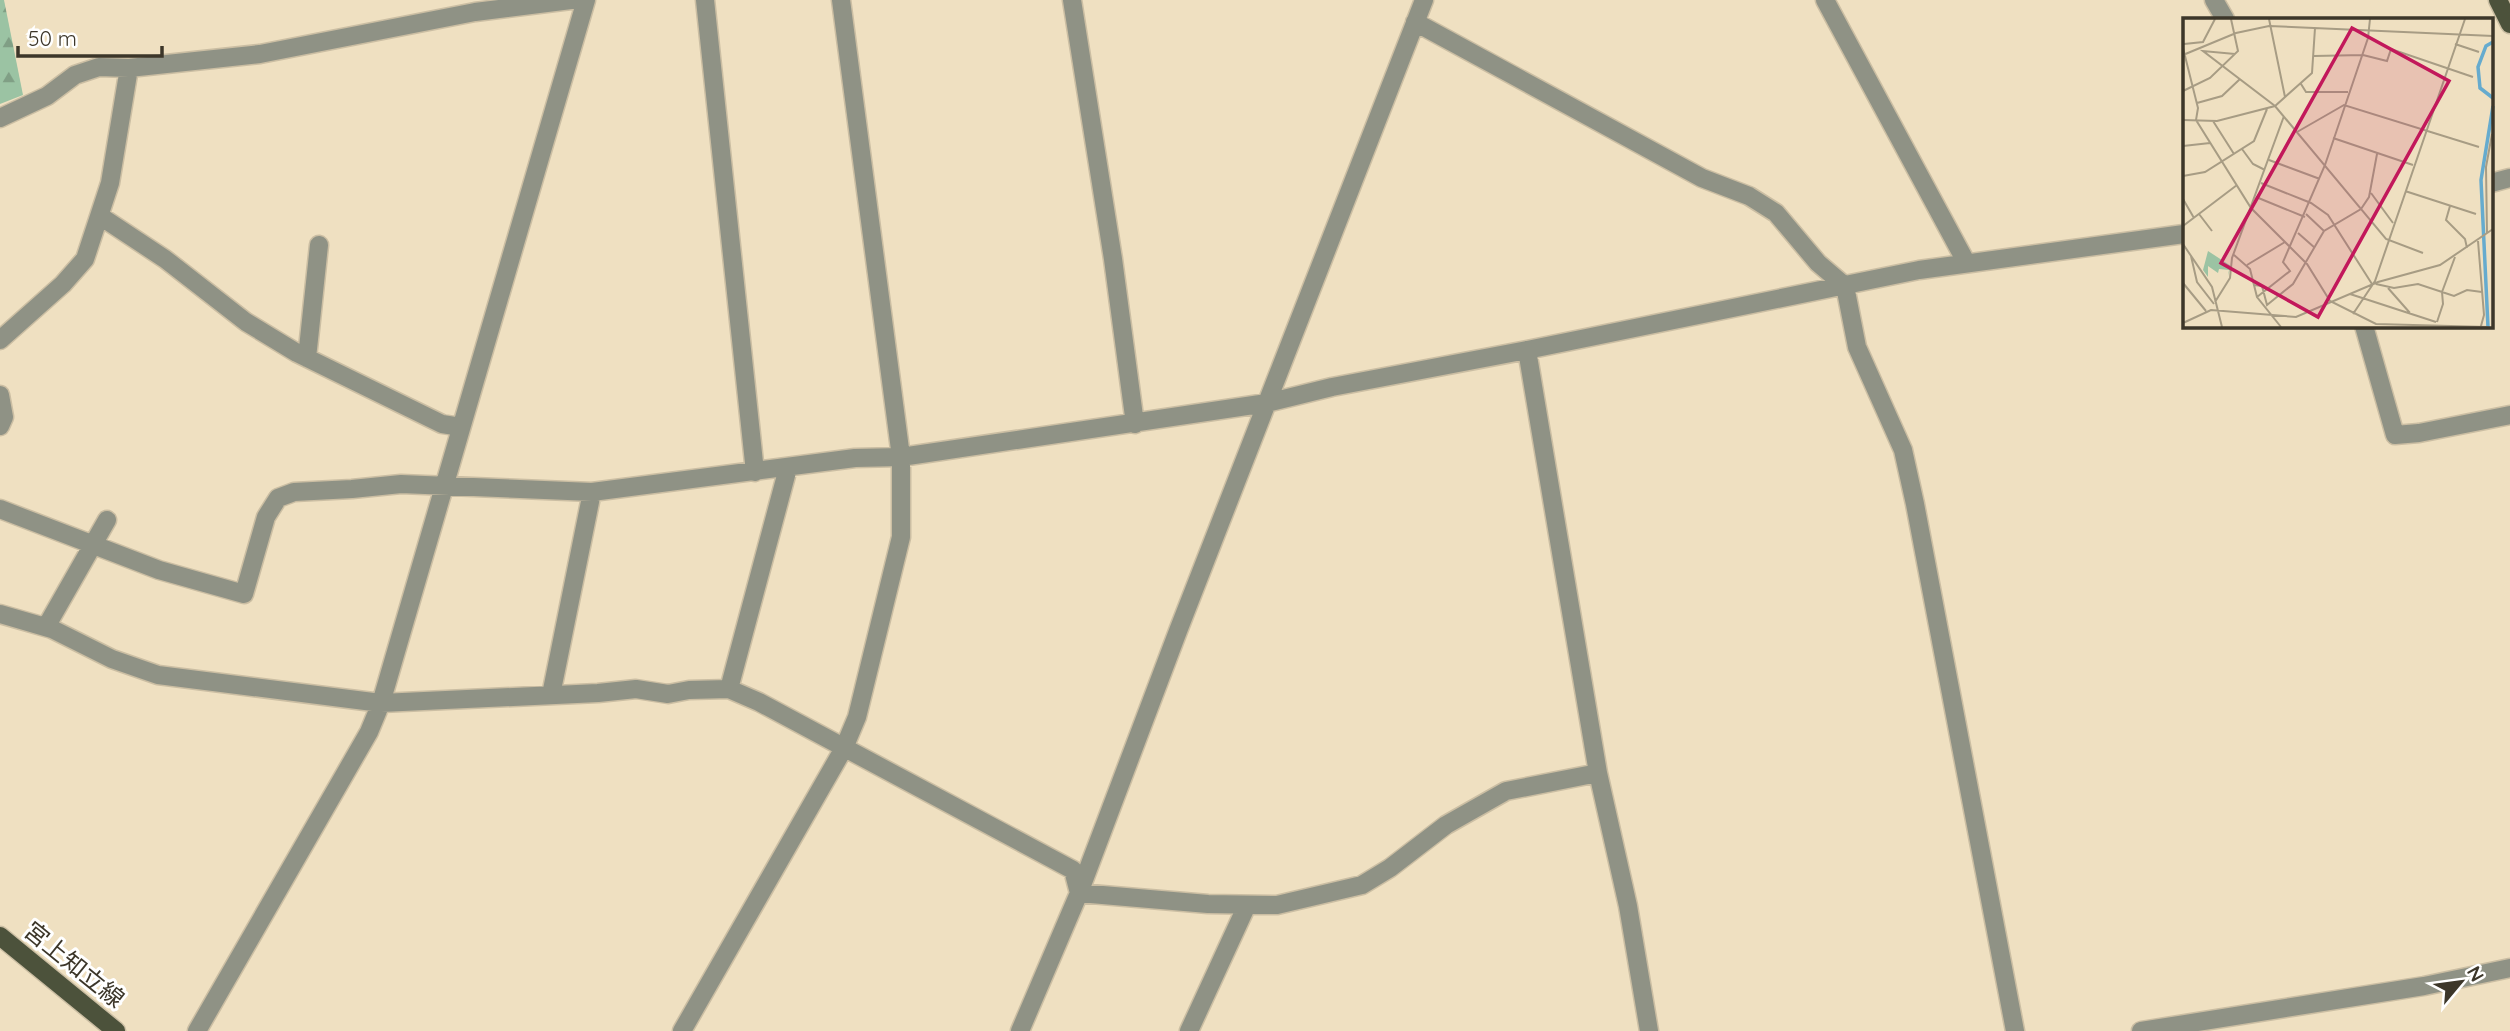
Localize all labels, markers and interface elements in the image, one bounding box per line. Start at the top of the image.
scale bar [18,14,161,58]
inset map [2183,18,2492,327]
text: 50 m [28,25,77,51]
street label: 宮上知立線 [19,915,131,1014]
north arrow [2426,947,2496,1017]
text: N [2462,962,2490,986]

